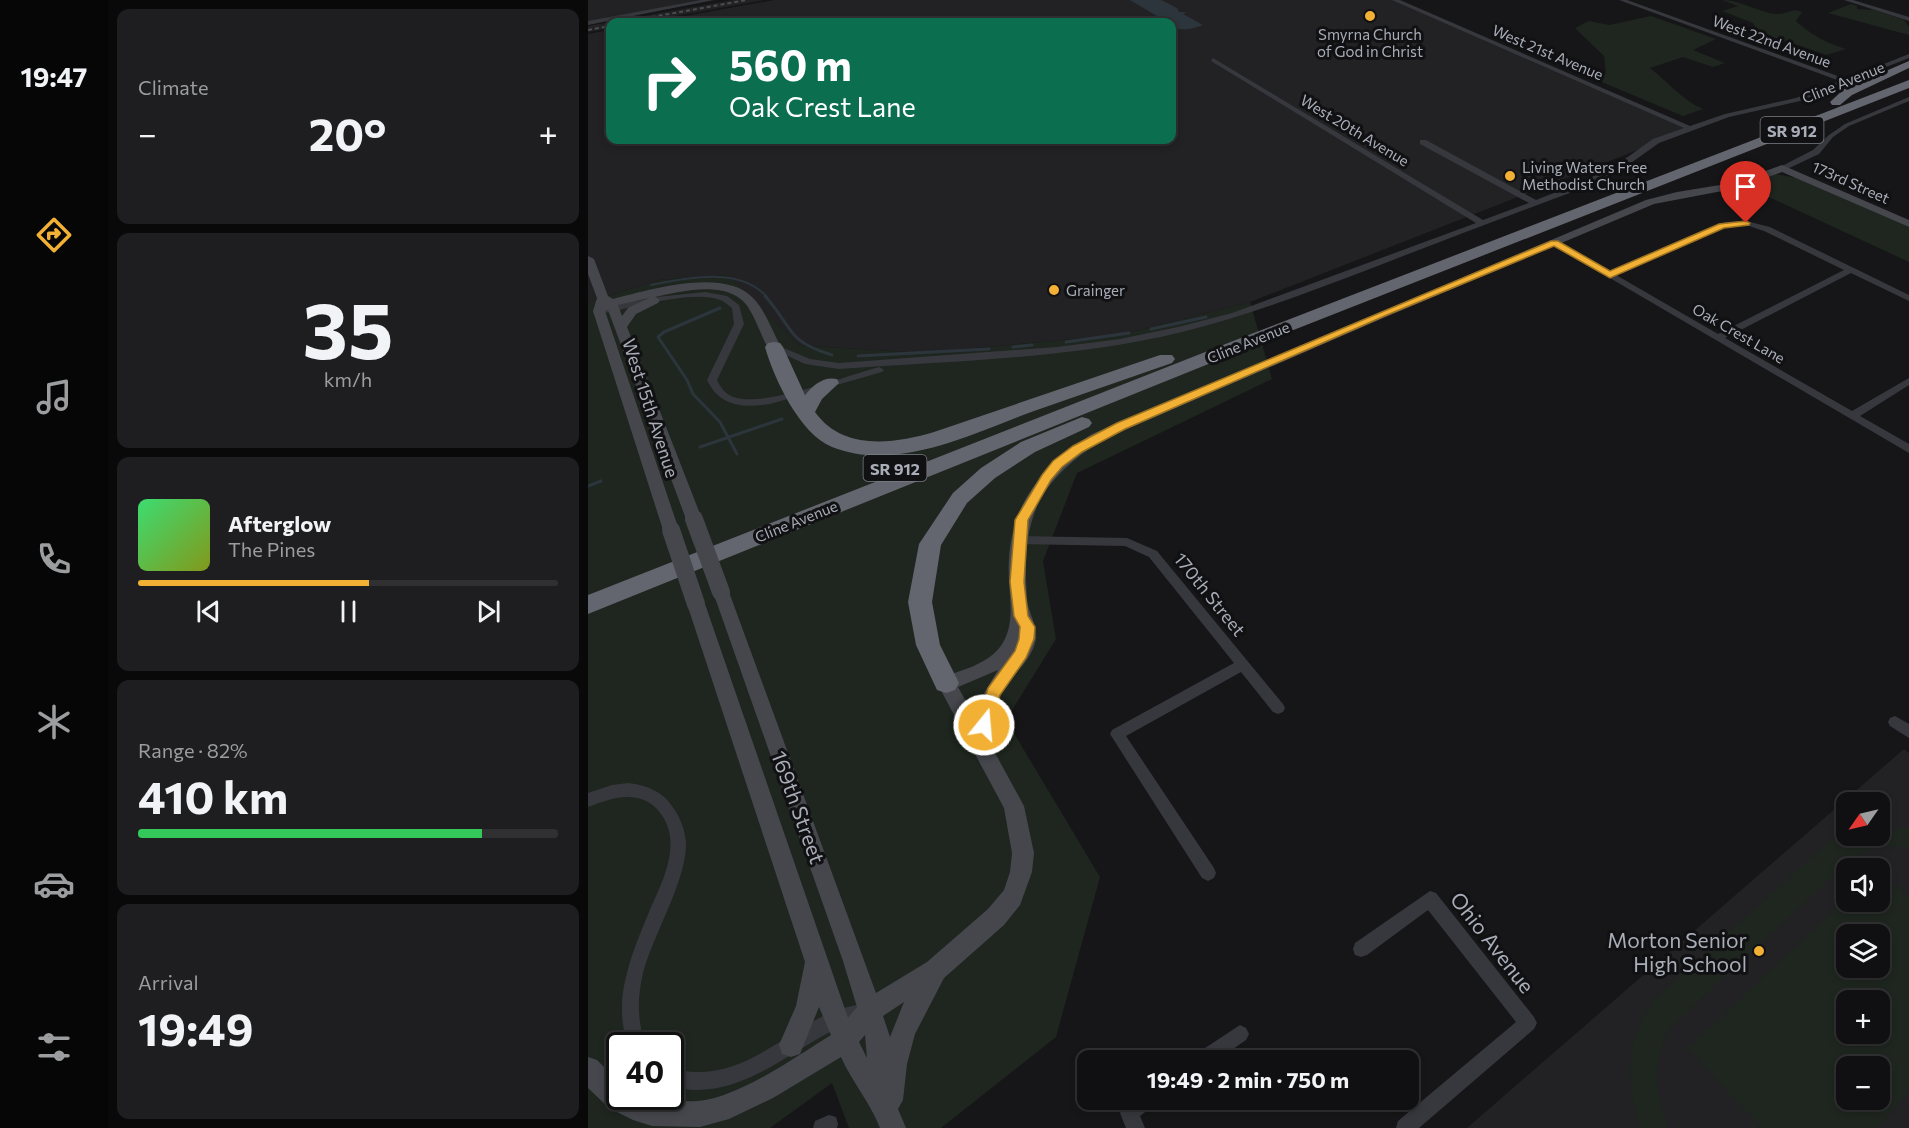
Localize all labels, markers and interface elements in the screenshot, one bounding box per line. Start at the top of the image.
marker: Smyrna Church of God in Christ [1363,9,1377,23]
street label: West 22nd Avenue [1710,11,1834,71]
street label: West 21st Avenue [1490,21,1606,83]
place label: Smyrna Church of God in Christ [1317,25,1423,60]
text: 560 m [729,38,852,90]
icon: right [630,42,708,120]
street label: Cline Avenue [1799,57,1887,107]
text: 19:47 [21,60,87,93]
text: Climate [138,75,208,99]
text: Oak Crest Lane [729,90,916,123]
street label: West 20th Avenue [1297,90,1413,170]
text: 20° [309,105,387,160]
text: − [138,112,157,153]
text: + [539,112,558,153]
road number: SR 912 [1760,117,1824,143]
street label: 173rd Street [1810,157,1892,207]
place label: Living Waters Free Methodist Church [1522,158,1647,193]
pin [1720,161,1771,223]
marker: Living Waters Free Methodist Church [1503,169,1517,183]
icon: arrive [1729,170,1762,203]
icon: directions [33,214,75,256]
text: 35 [303,280,393,375]
place label: Grainger [1066,281,1125,299]
marker: Grainger [1047,283,1061,297]
street label: Oak Crest Lane [1690,299,1789,367]
street label: Cline Avenue [1204,317,1292,367]
street label: West 15th Avenue [618,336,684,480]
text: km/h [324,367,372,391]
icon: music [33,376,75,418]
road number: SR 912 [864,455,926,481]
street label: Cline Avenue [752,496,840,546]
text: Afterglow [228,510,331,537]
text: The Pines [228,537,315,561]
icon: phone [33,538,75,580]
street label: 170th Street [1170,548,1250,640]
icon: previous [192,595,225,628]
icon: pause [332,595,365,628]
icon: next [472,595,505,628]
position arrow [952,693,1016,757]
icon: climate [33,701,75,743]
text: Range · 82% [138,738,248,762]
street label: 169th Street [767,747,831,867]
text: 410 km [138,768,288,823]
north arrow [1836,792,1890,846]
map controls [1836,792,1890,1110]
button: sound [1836,858,1890,912]
icon: car [33,863,75,905]
street label: Ohio Avenue [1446,887,1540,997]
button: layers [1836,924,1890,978]
place label: Morton Senior High School [1607,927,1747,976]
marker: Morton Senior High School [1752,944,1766,958]
text: Arrival [138,970,199,994]
button: + [1836,990,1890,1044]
text: 19:49 [138,1000,253,1055]
icon: filters [33,1026,75,1068]
speed limit sign: 40 [606,1032,684,1110]
button: − [1836,1056,1890,1110]
text: 19:49 · 2 min · 750 m [1147,1066,1349,1093]

